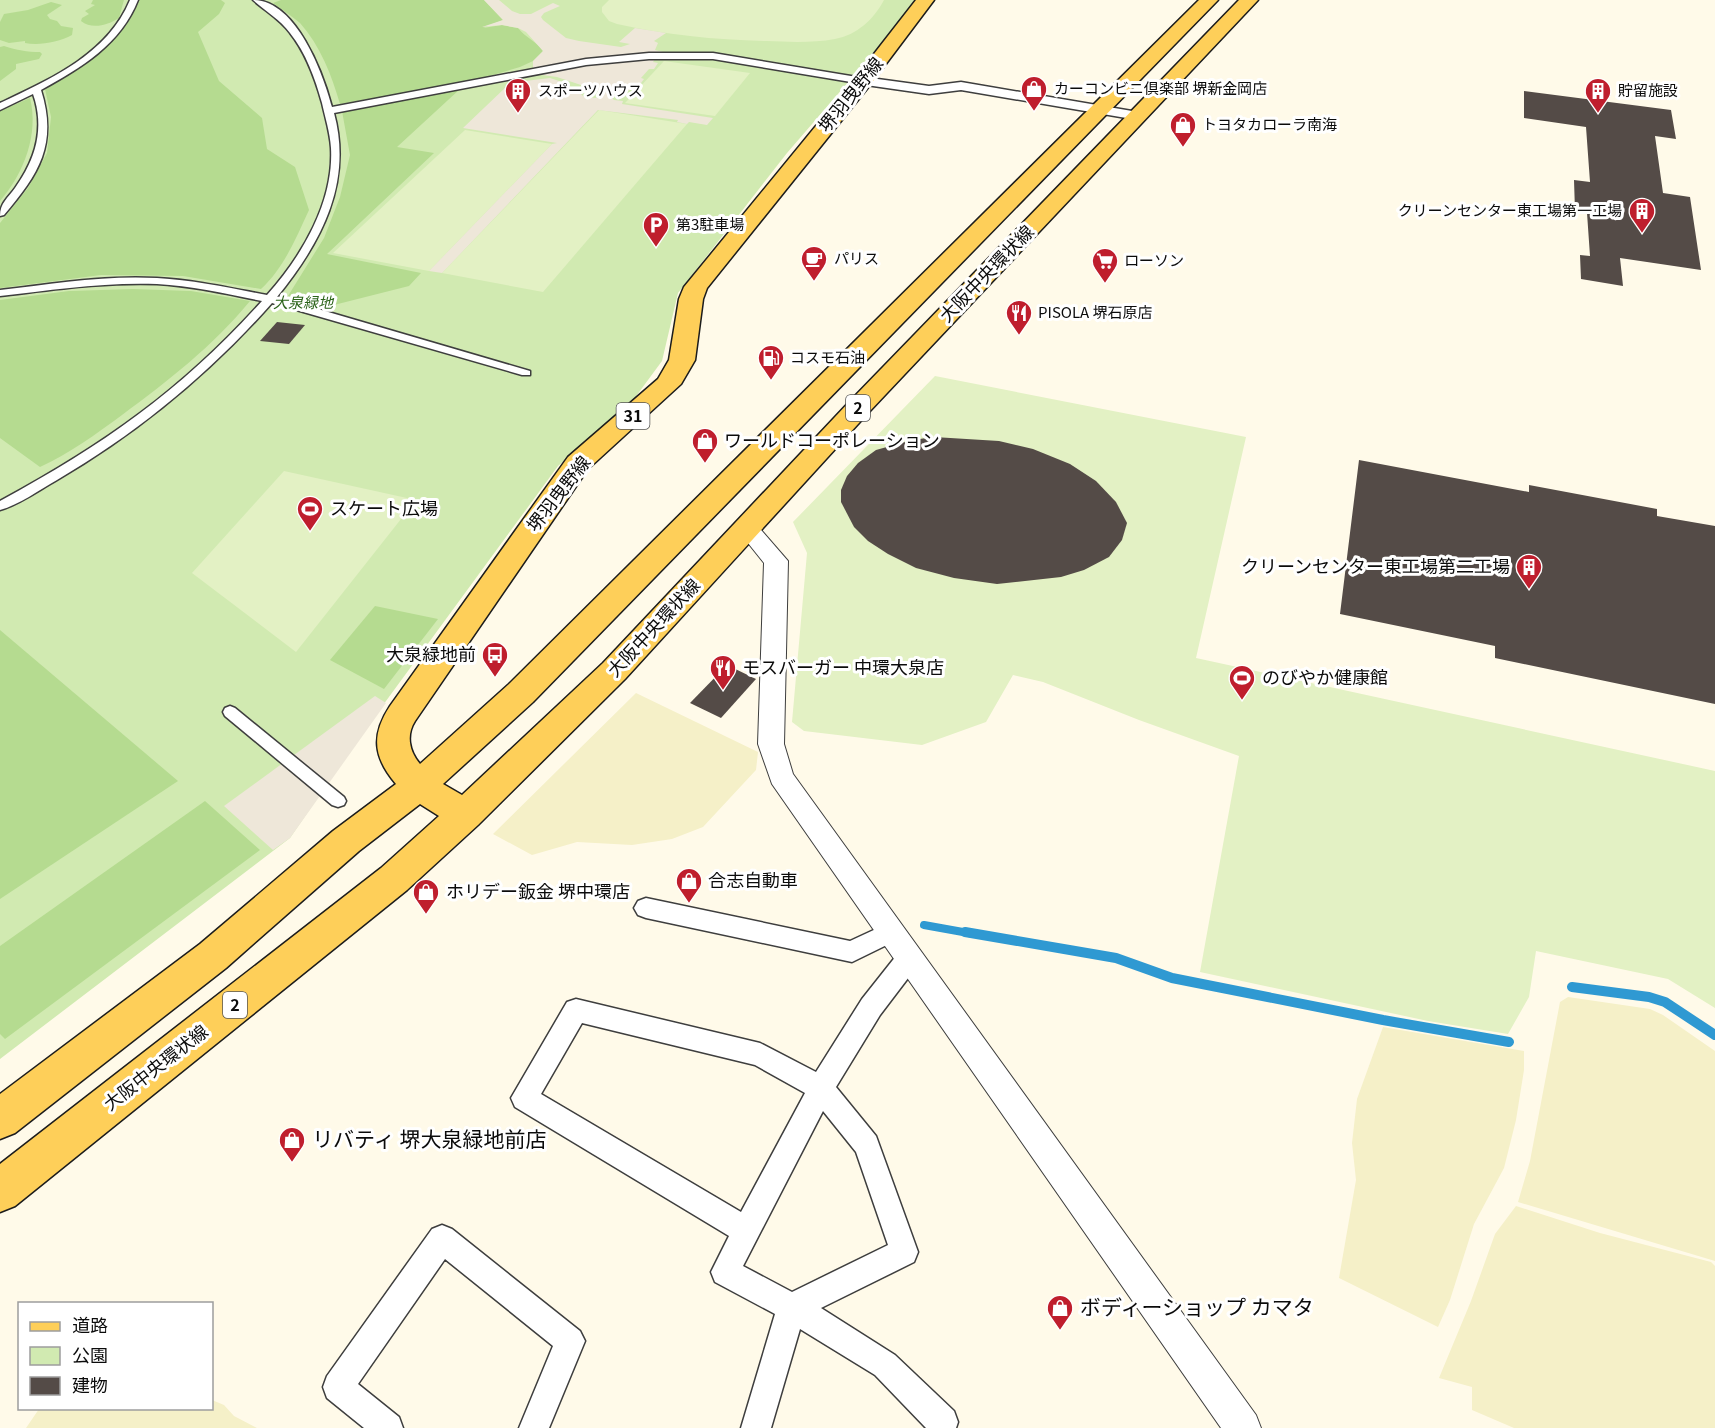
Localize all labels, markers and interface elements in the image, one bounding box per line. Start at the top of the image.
street label: 堺羽曳野線 [811,51,888,137]
shop icon: カーコンビニ倶楽部 堺新金岡店 [1019,74,1049,112]
building icon: スポーツハウス [503,76,533,114]
building icon: 貯留施設 [1583,76,1613,114]
place label: カーコンビニ倶楽部 堺新金岡店 [1054,77,1267,98]
place label: スポーツハウス [538,79,643,100]
place label: 貯留施設 [1618,79,1678,100]
shop icon: トヨタカローラ南海 [1168,110,1198,148]
place label: トヨタカローラ南海 [1202,113,1337,134]
building icon: クリーンセンター東工場第一工場 [1627,196,1657,234]
place label: クリーンセンター東工場第一工場 [1398,199,1622,220]
parking icon: 第3駐車場 [641,210,671,248]
place label: 第3駐車場 [676,213,744,234]
street label: 大阪中央環状線 [932,218,1039,327]
cafe icon: パリス [799,244,829,282]
supermarket icon: ローソン [1090,246,1120,284]
place label: パリス [834,247,879,268]
place label: ローソン [1124,249,1184,270]
park label: 大泉緑地 [273,291,335,312]
restaurant icon: PISOLA 堺石原店 [1004,298,1034,336]
place label: PISOLA 堺石原店 [1038,301,1153,322]
fuel station icon: コスモ石油 [756,343,786,381]
place label: コスモ石油 [790,346,865,367]
road number: 2 [846,395,870,421]
road number: 31 [616,403,650,429]
shop icon: ワールドコーポレーション [690,426,720,464]
place label: ワールドコーポレーション [724,426,940,452]
street label: 堺羽曳野線 [519,449,595,536]
sports icon: スケート広場 [295,494,325,532]
place label: スケート広場 [330,494,438,520]
place label: クリーンセンター東工場第二工場 [1241,552,1510,578]
building icon: クリーンセンター東工場第二工場 [1514,552,1544,590]
street label: 大阪中央環状線 [600,572,705,682]
place label: 大泉緑地前 [386,640,476,666]
bus stop icon: 大泉緑地前 [480,640,510,678]
restaurant icon: モスバーガー 中環大泉店 [708,653,738,691]
place label: モスバーガー 中環大泉店 [742,653,944,679]
sports icon: のびやか健康館 [1227,663,1257,701]
place label: のびやか健康館 [1262,663,1388,689]
shop icon: 合志自動車 [674,866,704,904]
place label: 合志自動車 [708,866,798,892]
shop icon: ホリデー鈑金 堺中環店 [411,877,441,915]
place label: ホリデー鈑金 堺中環店 [446,877,630,903]
road number: 2 [223,992,247,1018]
street label: 大阪中央環状線 [97,1017,212,1115]
place label: リバティ 堺大泉緑地前店 [312,1123,546,1153]
shop icon: リバティ 堺大泉緑地前店 [277,1125,307,1163]
place label: ボディーショップ カマタ [1080,1291,1314,1321]
shop icon: ボディーショップ カマタ [1045,1293,1075,1331]
legend [18,1302,213,1410]
text: 道路 [72,1311,108,1337]
text: 公園 [72,1341,108,1367]
text: 建物 [72,1371,108,1397]

